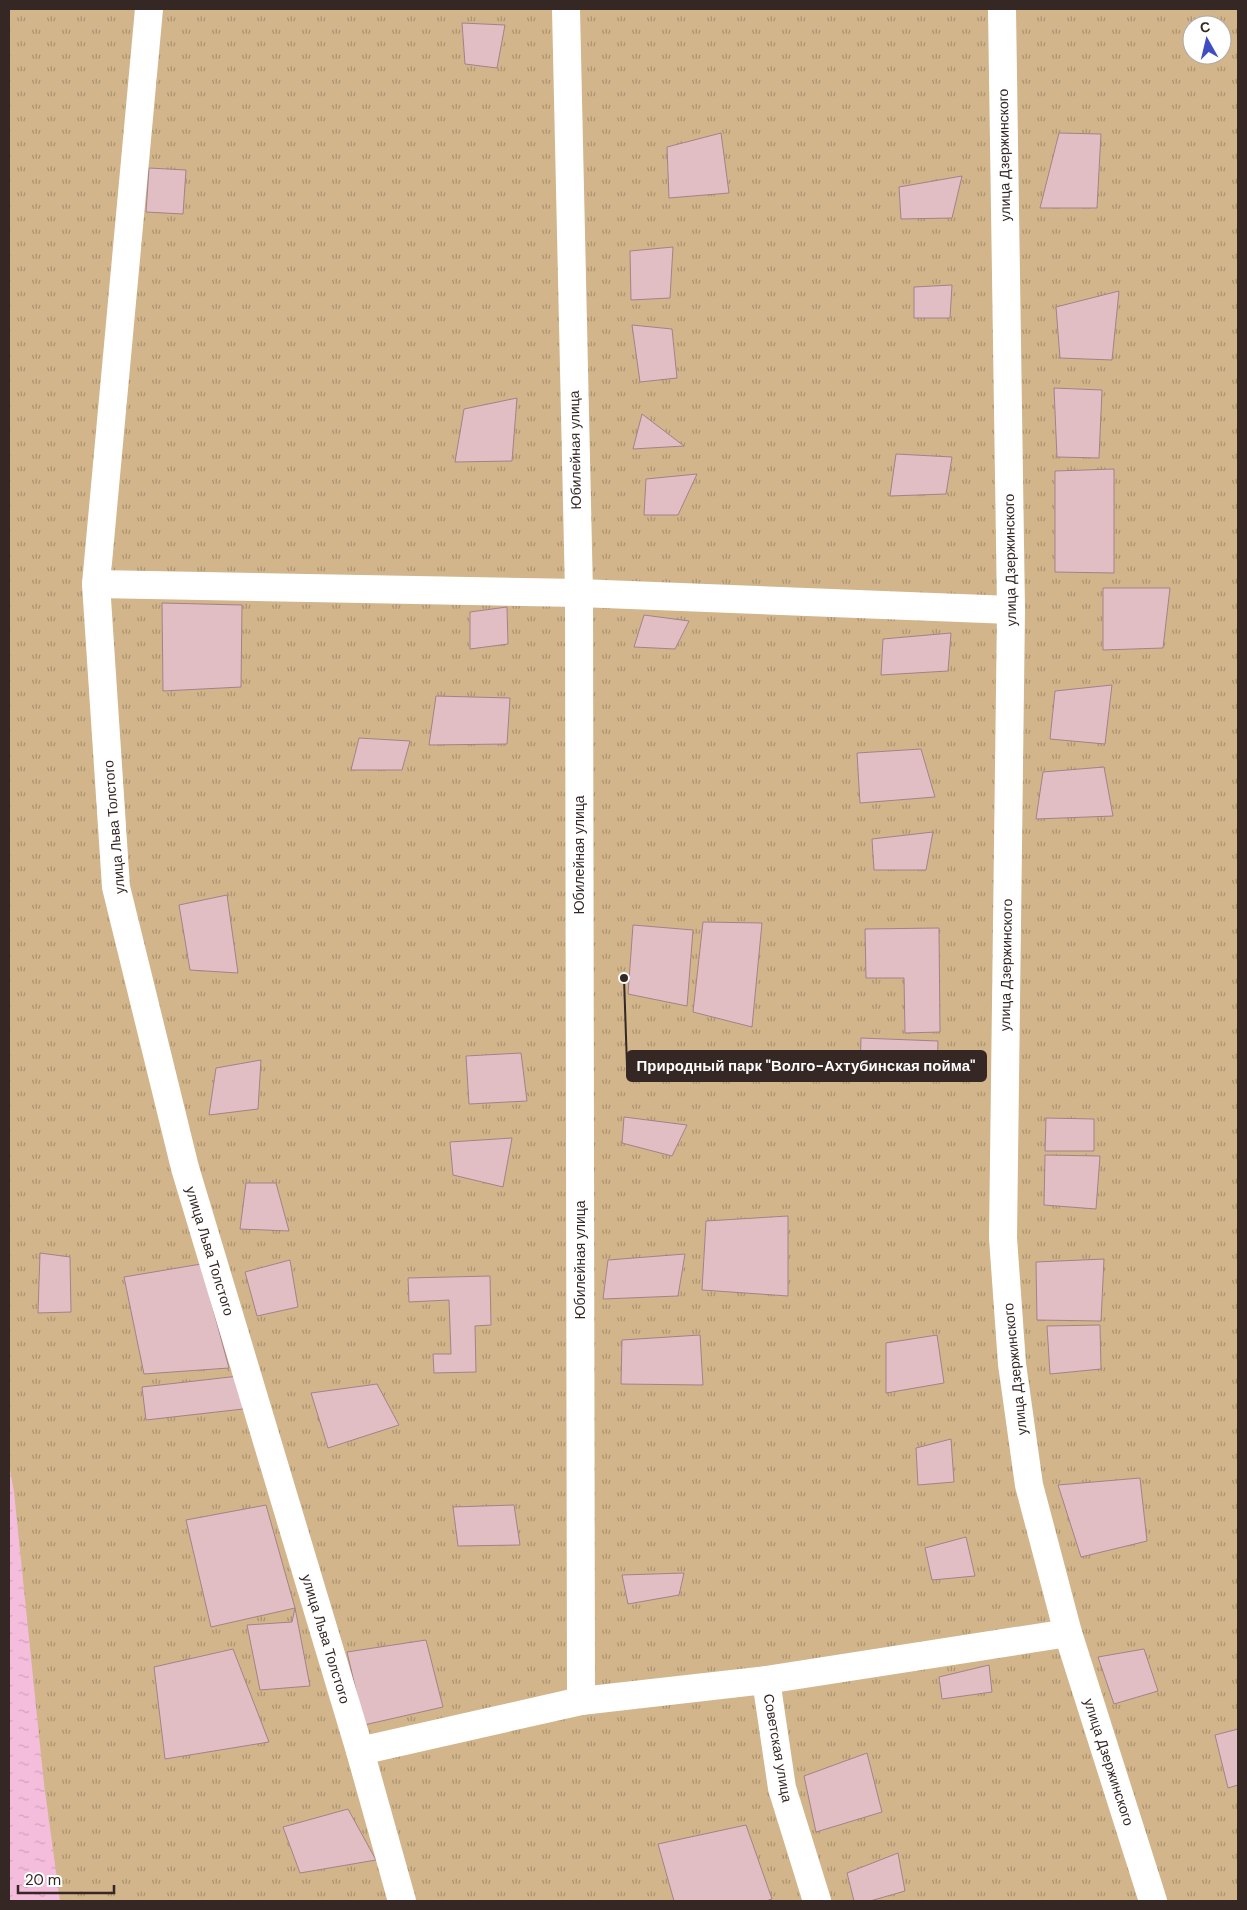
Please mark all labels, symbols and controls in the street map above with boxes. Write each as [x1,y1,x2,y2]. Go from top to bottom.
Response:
north arrow [1182,15,1232,65]
text: С [1199,18,1211,37]
street label: улица Дзержинского [994,88,1014,221]
street label: Юбилейная улица [565,390,585,510]
street label: улица Дзержинского [1000,493,1020,626]
street label: улица Льва Толстого [99,759,129,895]
street label: Юбилейная улица [570,795,588,915]
street label: улица Дзержинского [996,898,1016,1031]
callout: Природный парк "Волго-Ахтубинская пойма" [627,1051,986,1081]
text: Природный парк "Волго-Ахтубинская пойма" [637,1056,975,1076]
street label: улица Льва Толстого [182,1184,238,1318]
street label: Юбилейная улица [571,1200,589,1320]
street label: улица Дзержинского [999,1302,1031,1436]
street label: улица Льва Толстого [298,1572,354,1706]
street label: Советская улица [760,1692,796,1804]
street label: улица Дзержинского [1080,1696,1138,1828]
scale bar [18,1862,114,1894]
text: 20 m [25,1870,61,1890]

